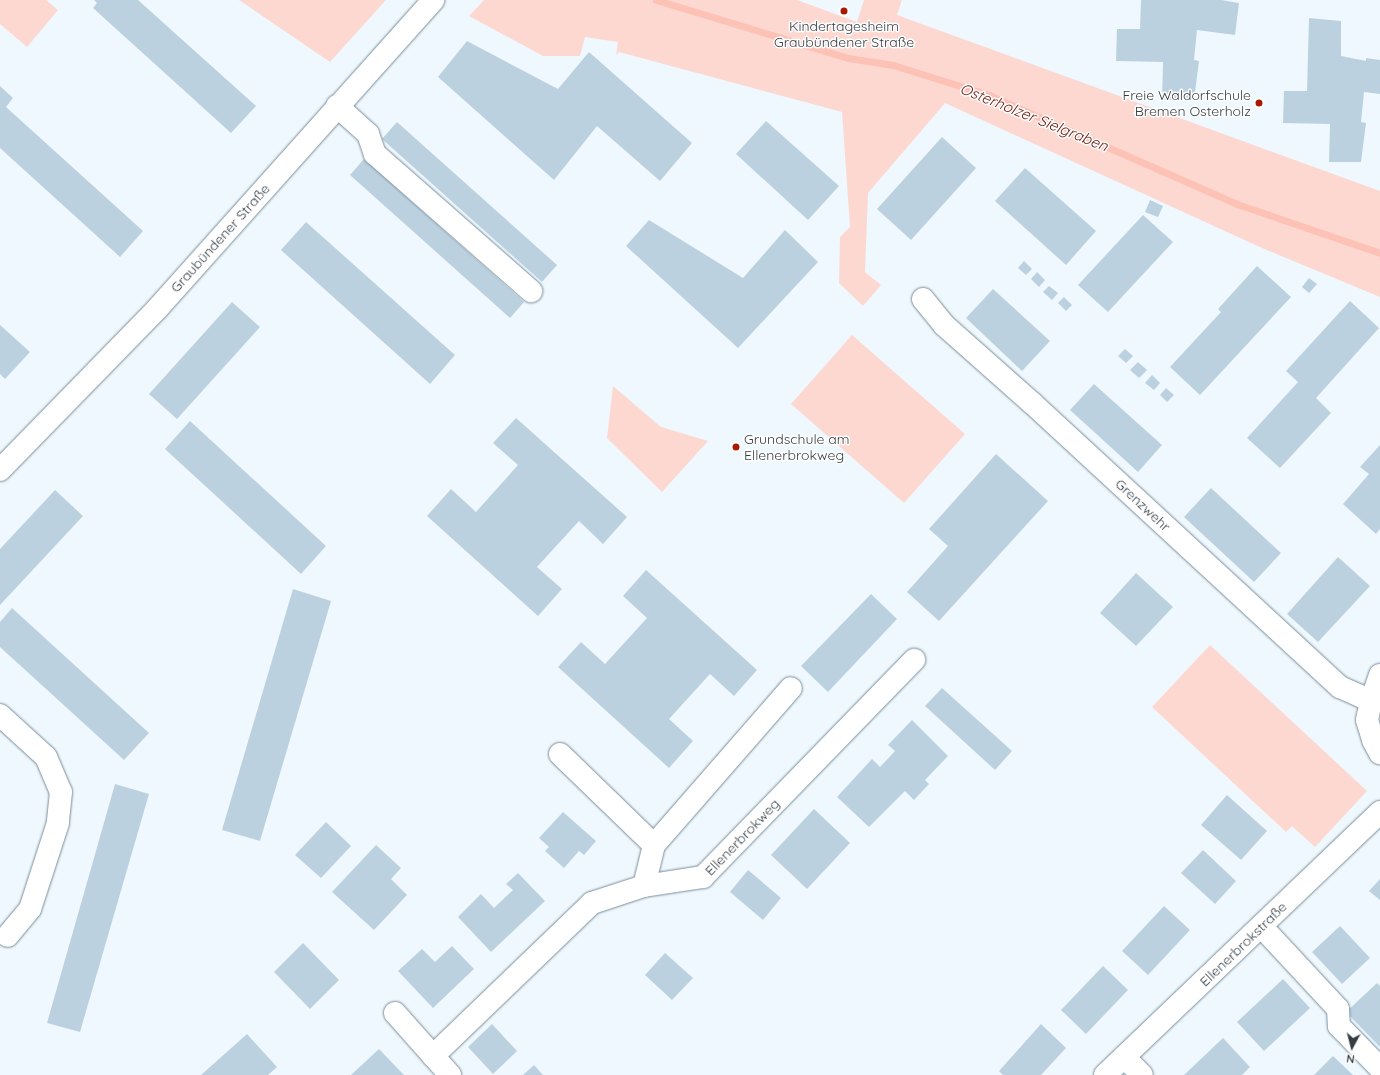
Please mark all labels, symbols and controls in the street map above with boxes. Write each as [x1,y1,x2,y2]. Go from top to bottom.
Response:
marker: Kindertagesheim Graubündener Straße [839,6,849,16]
place label: Kindertagesheim Graubündener Straße [774,18,914,50]
water label: Osterholzer Sielgraben [957,79,1111,155]
place label: Freie Waldorfschule Bremen Osterholz [1122,87,1251,120]
marker: Freie Waldorfschule Bremen Osterholz [1254,98,1264,108]
street label: Graubündener Straße [167,180,273,296]
place label: Grundschule am Ellenerbrokweg [744,431,849,464]
marker: Grundschule am Ellenerbrokweg [731,442,741,452]
street label: Grenzwehr [1112,475,1174,535]
street label: Ellenerbrokweg [701,795,783,879]
street label: Ellenerbrokstraße [1196,898,1290,990]
north arrow [1332,1027,1372,1067]
text: N [1346,1051,1355,1066]

